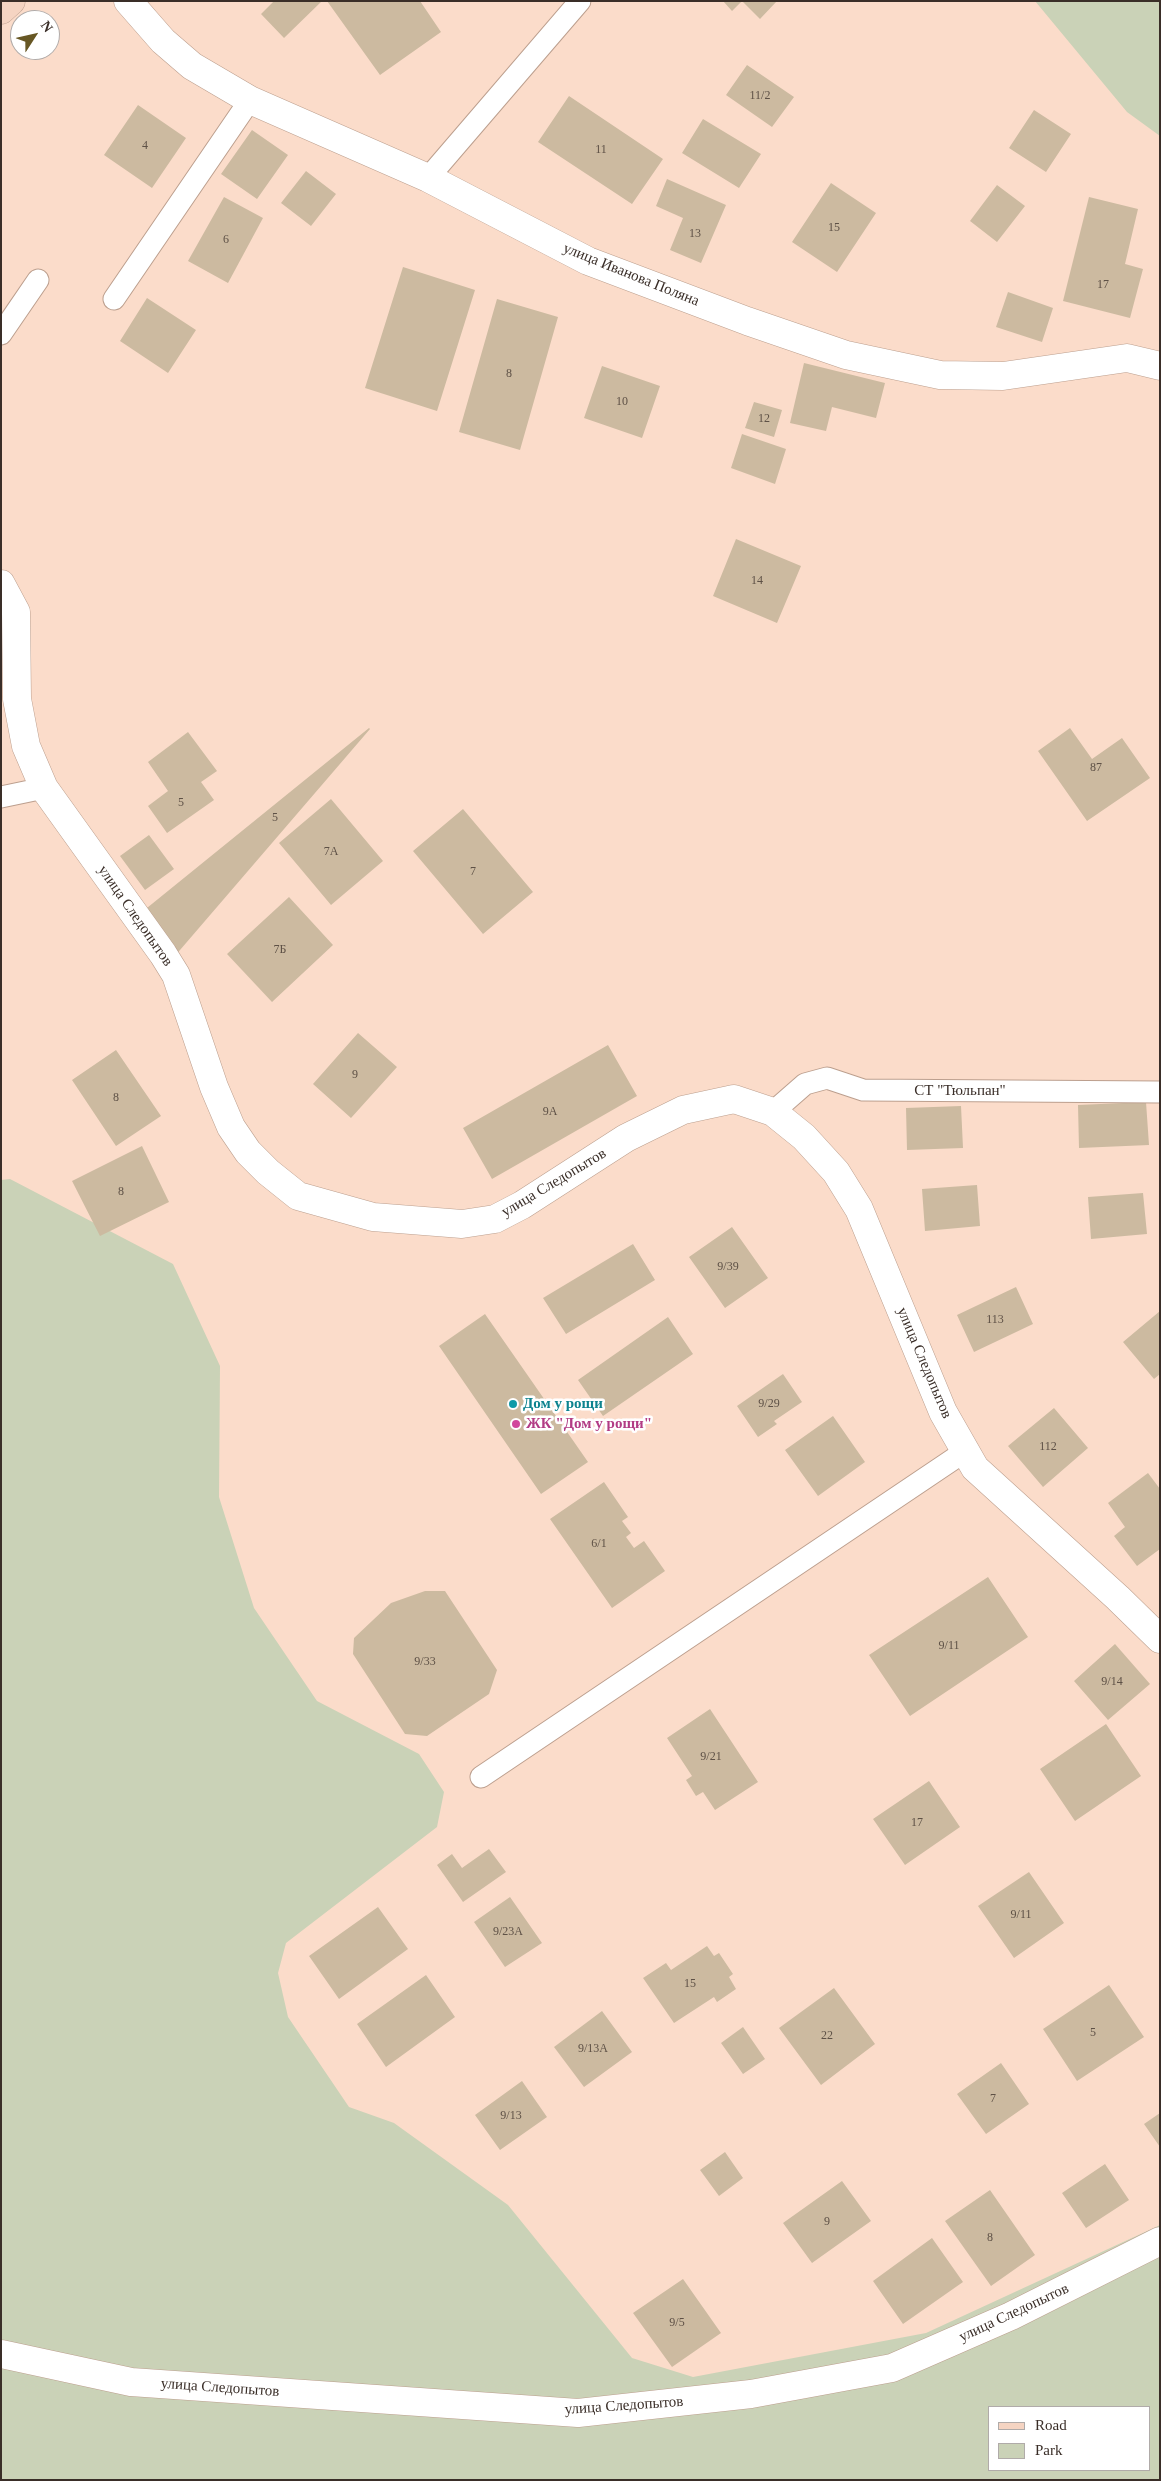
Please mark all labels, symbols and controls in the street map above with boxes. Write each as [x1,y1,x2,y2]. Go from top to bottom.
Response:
north arrow [10,10,60,60]
text: N [38,18,56,35]
house number: 11/2 [750,89,770,103]
house number: 4 [142,139,148,153]
house number: 11 [595,143,607,157]
house number: 15 [828,221,840,235]
house number: 13 [689,227,701,241]
house number: 6 [223,233,229,247]
street label: улица Иванова Поляна [560,239,702,311]
house number: 17 [1097,278,1109,292]
house number: 8 [506,367,512,381]
house number: 10 [616,395,628,409]
house number: 12 [758,412,770,426]
house number: 14 [751,574,763,588]
house number: 87 [1090,761,1102,775]
house number: 5 [178,796,184,810]
house number: 5 [272,811,278,825]
house number: 7А [324,845,338,859]
street label: улица Следопытов [94,862,176,970]
house number: 7 [470,865,476,879]
house number: 7Б [274,943,286,957]
house number: 9 [352,1068,358,1082]
street label: СТ "Тюльпан" [914,1082,1006,1100]
house number: 8 [113,1091,119,1105]
house number: 9А [543,1105,557,1119]
street label: улица Следопытов [498,1145,610,1221]
house number: 8 [118,1185,124,1199]
house number: 9/39 [717,1260,739,1274]
street label: улица Следопытов [892,1305,956,1421]
house number: 113 [986,1313,1004,1327]
place label: Дом у рощи [523,1395,603,1413]
house number: 9/29 [758,1397,780,1411]
marker: Дом у рощи [507,1398,519,1410]
place label: ЖК "Дом у рощи" [526,1415,652,1433]
marker: ЖК "Дом у рощи" [510,1418,522,1430]
house number: 112 [1039,1440,1057,1454]
house number: 6/1 [591,1537,607,1551]
house number: 9/11 [939,1639,959,1653]
house number: 9/33 [414,1655,436,1669]
house number: 9/14 [1101,1675,1123,1689]
house number: 9/21 [700,1750,722,1764]
house number: 17 [911,1816,923,1830]
house number: 9/11 [1011,1908,1031,1922]
house number: 9/23А [493,1925,523,1939]
house number: 15 [684,1977,696,1991]
house number: 5 [1090,2026,1096,2040]
house number: 22 [821,2029,833,2043]
house number: 9/13А [578,2042,608,2056]
house number: 7 [990,2092,996,2106]
house number: 9/13 [500,2109,522,2123]
house number: 9 [824,2215,830,2229]
house number: 8 [987,2231,993,2245]
street label: улица Следопытов [956,2280,1072,2346]
house number: 9/5 [669,2316,685,2330]
street label: улица Следопытов [160,2375,280,2401]
street label: улица Следопытов [564,2393,684,2419]
legend [988,2406,1151,2471]
text: Road [1035,2417,1067,2433]
text: Park [1035,2442,1063,2458]

